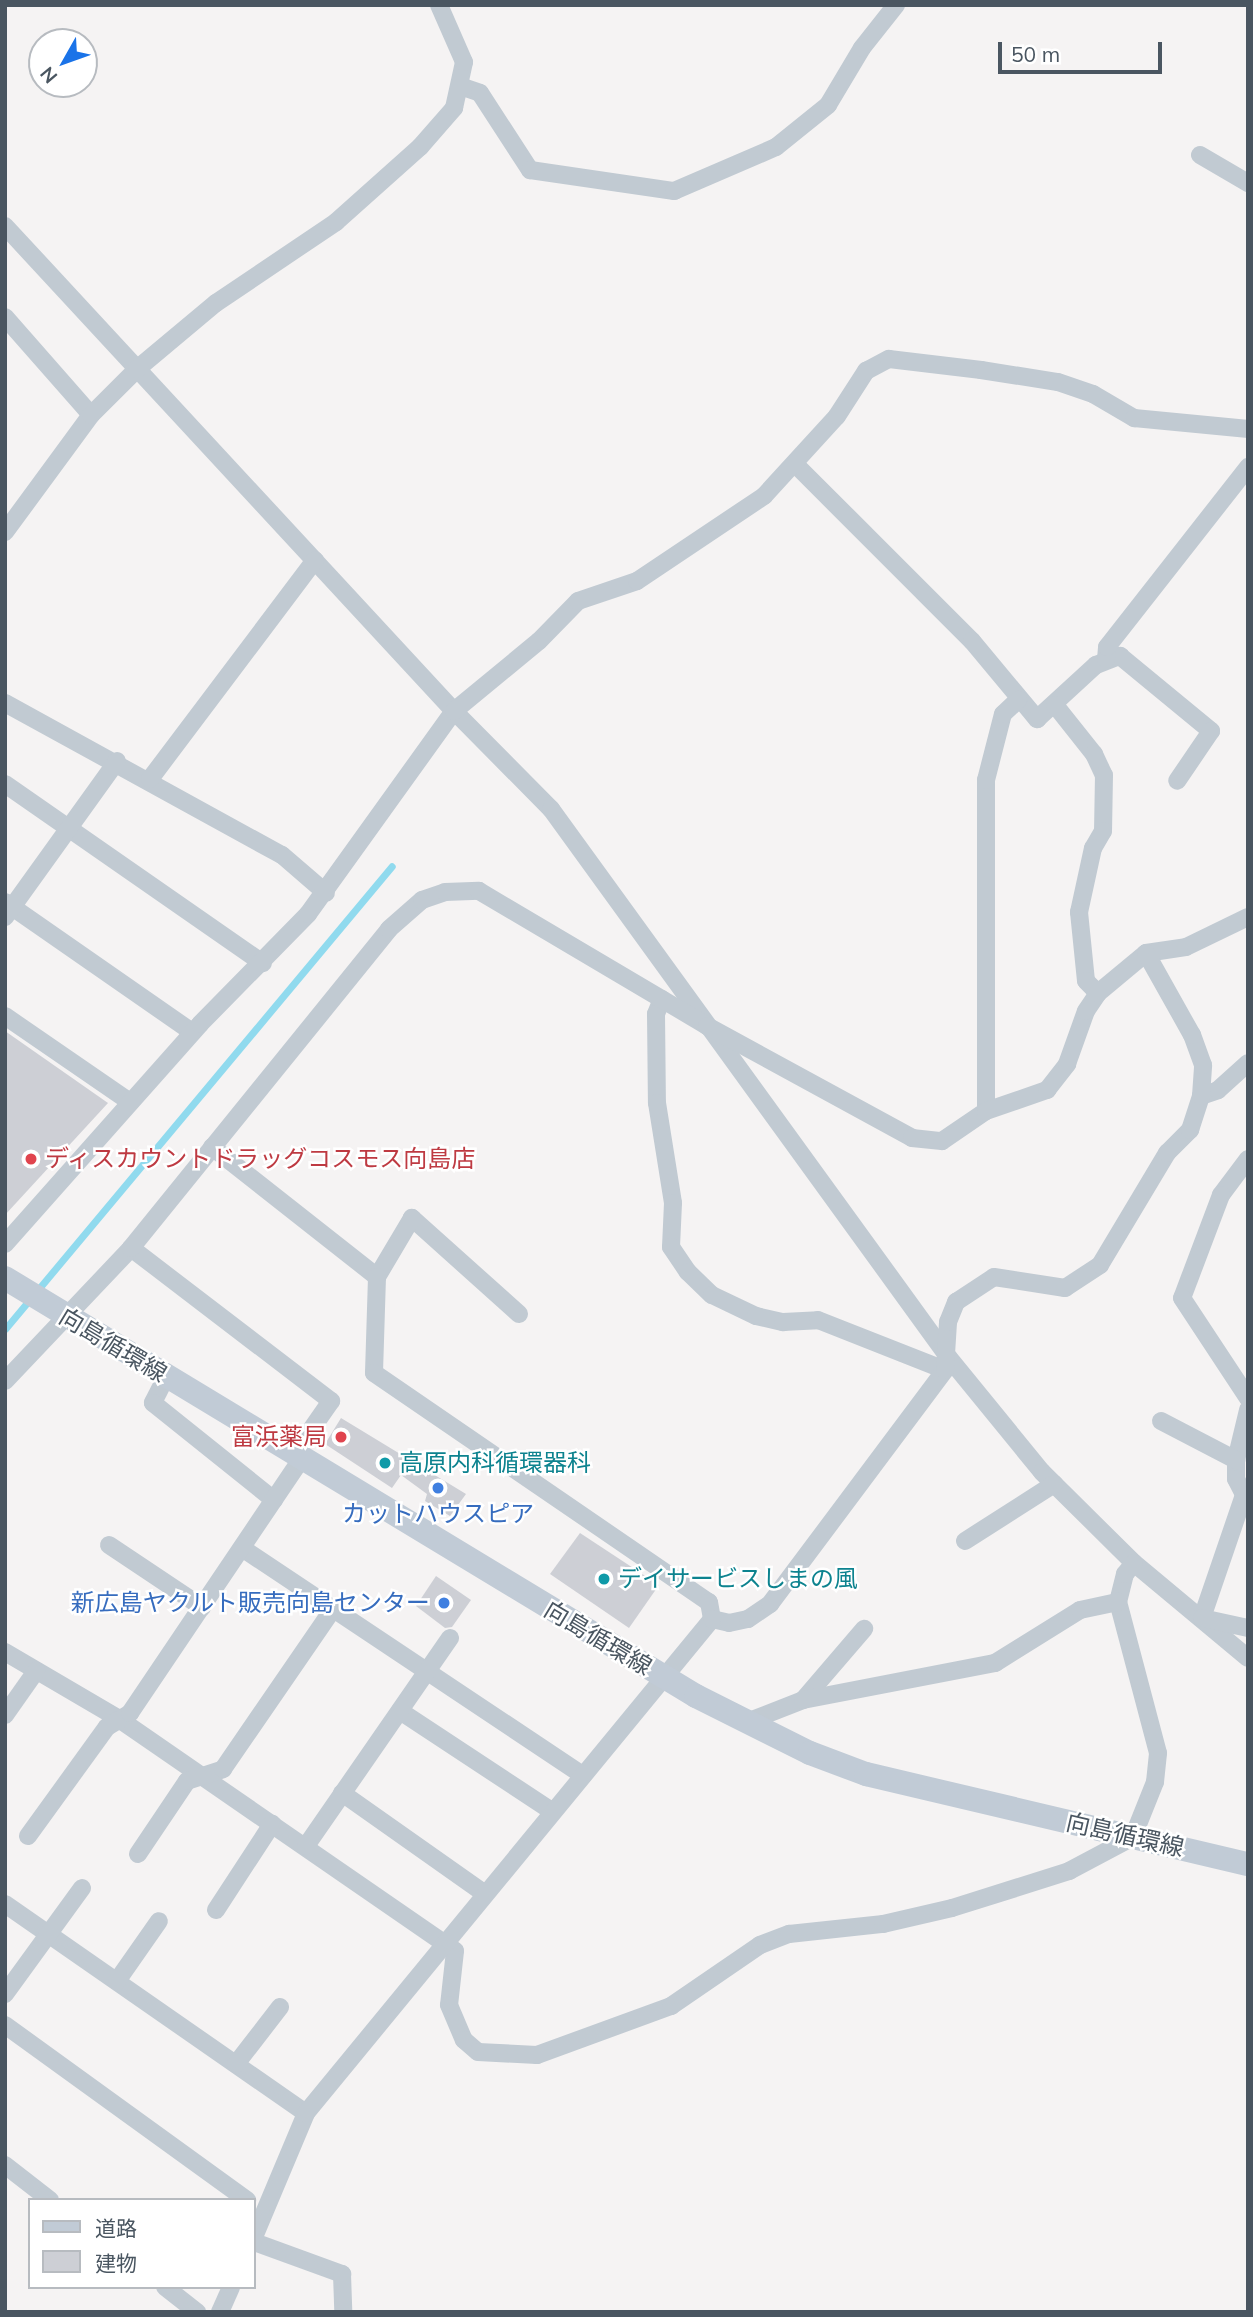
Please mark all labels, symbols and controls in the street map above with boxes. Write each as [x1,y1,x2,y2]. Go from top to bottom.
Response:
north arrow [28,28,98,98]
scale bar [1001,28,1166,72]
text: 50 m [1011,41,1060,67]
text: N [35,62,62,88]
place label: ディスカウントドラッグコスモス向島店 [45,1145,477,1173]
marker: ディスカウントドラッグコスモス向島店 [23,1151,39,1167]
street label: 向島循環線 [54,1302,172,1388]
place label: 富浜薬局 [231,1423,327,1451]
marker: 富浜薬局 [333,1429,349,1445]
place label: 高原内科循環器科 [399,1449,591,1477]
marker: 高原内科循環器科 [377,1455,393,1471]
marker: カットハウスピア [430,1480,446,1496]
place label: カットハウスピア [342,1500,534,1528]
place label: デイサービスしまの風 [618,1565,858,1593]
marker: デイサービスしまの風 [596,1571,612,1587]
place label: 新広島ヤクルト販売向島センター [70,1589,430,1617]
marker: 新広島ヤクルト販売向島センター [436,1595,452,1611]
street label: 向島循環線 [539,1595,657,1681]
street label: 向島循環線 [1063,1807,1187,1863]
legend [28,2198,256,2289]
text: 道路 [95,2215,137,2241]
text: 建物 [95,2250,137,2276]

